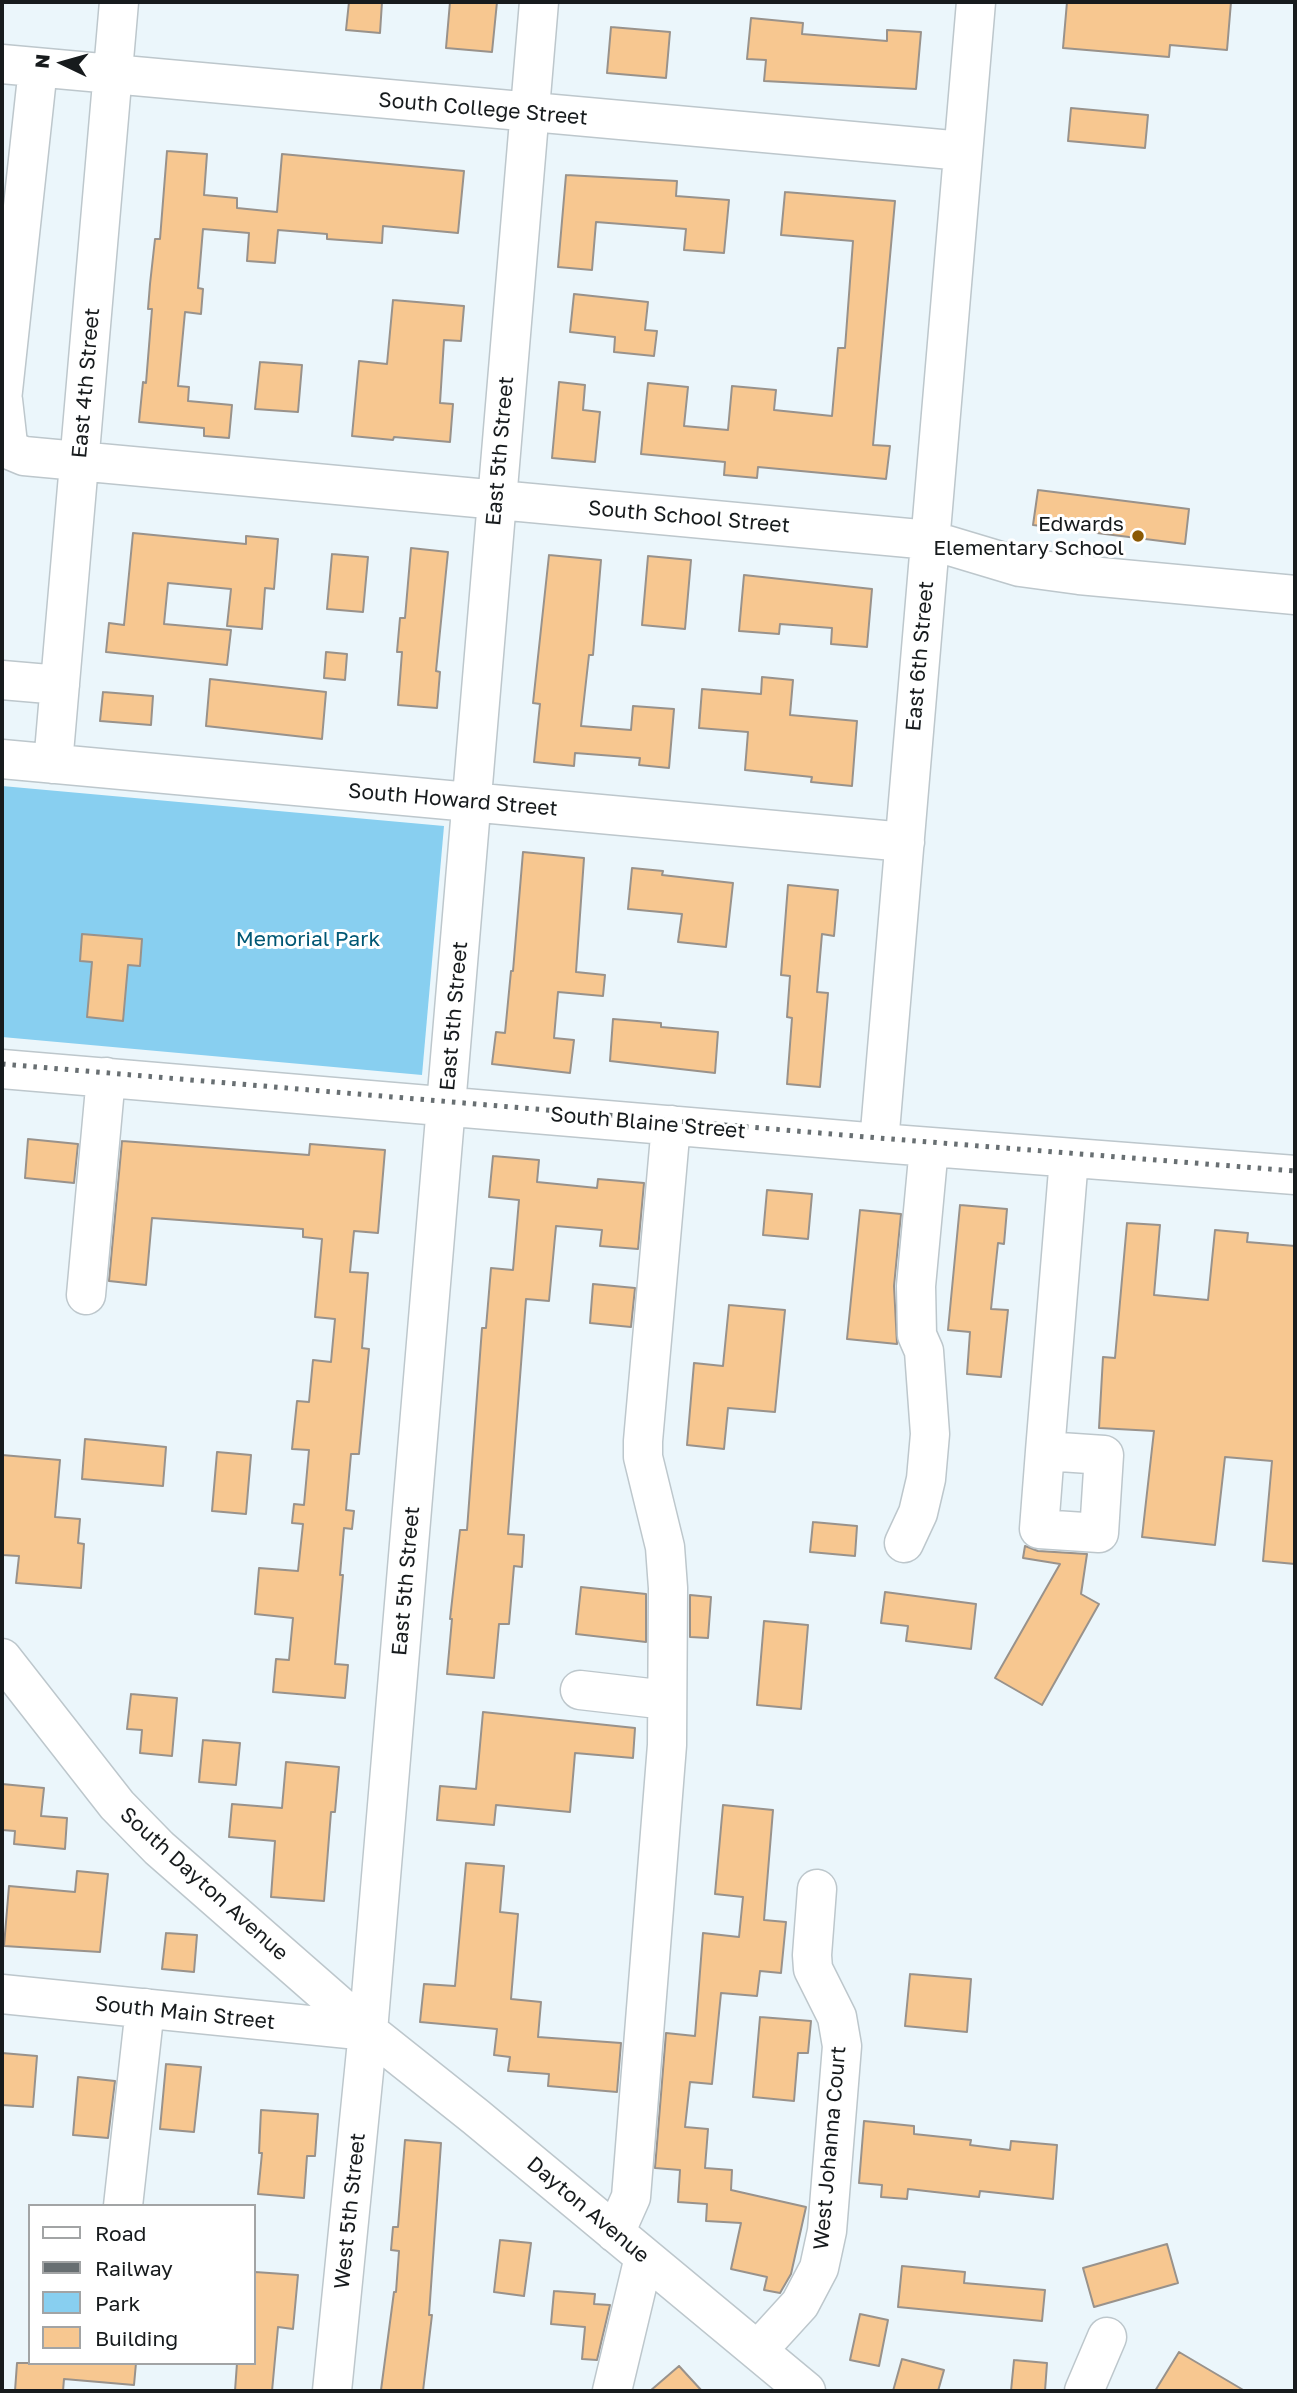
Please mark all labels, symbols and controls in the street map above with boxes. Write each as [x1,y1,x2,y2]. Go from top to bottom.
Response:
north arrow [28,28,98,98]
text: N [29,53,54,69]
street label: South College Street [377,87,589,131]
street label: East 4th Street [67,307,105,459]
street label: East 5th Street [481,375,519,527]
street label: South School Street [587,496,791,538]
place label: Edwards Elementary School [933,511,1124,561]
marker: Edwards Elementary School [1130,528,1146,544]
street label: East 6th Street [901,580,939,732]
street label: South Howard Street [347,778,559,822]
park label: Memorial Park [236,926,380,952]
street label: East 5th Street [435,940,473,1092]
street label: South Blaine Street [549,1102,747,1144]
street label: East 5th Street [387,1505,425,1657]
street label: South Dayton Avenue [115,1802,293,1966]
street label: South Main Street [94,1991,276,2035]
street label: West Johanna Court [809,2045,851,2251]
street label: West 5th Street [329,2132,371,2290]
street label: Dayton Avenue [522,2152,654,2268]
legend [28,2204,256,2365]
text: Road [95,2220,146,2246]
text: Railway [95,2255,173,2281]
text: Park [95,2290,140,2316]
text: Building [95,2325,178,2351]

